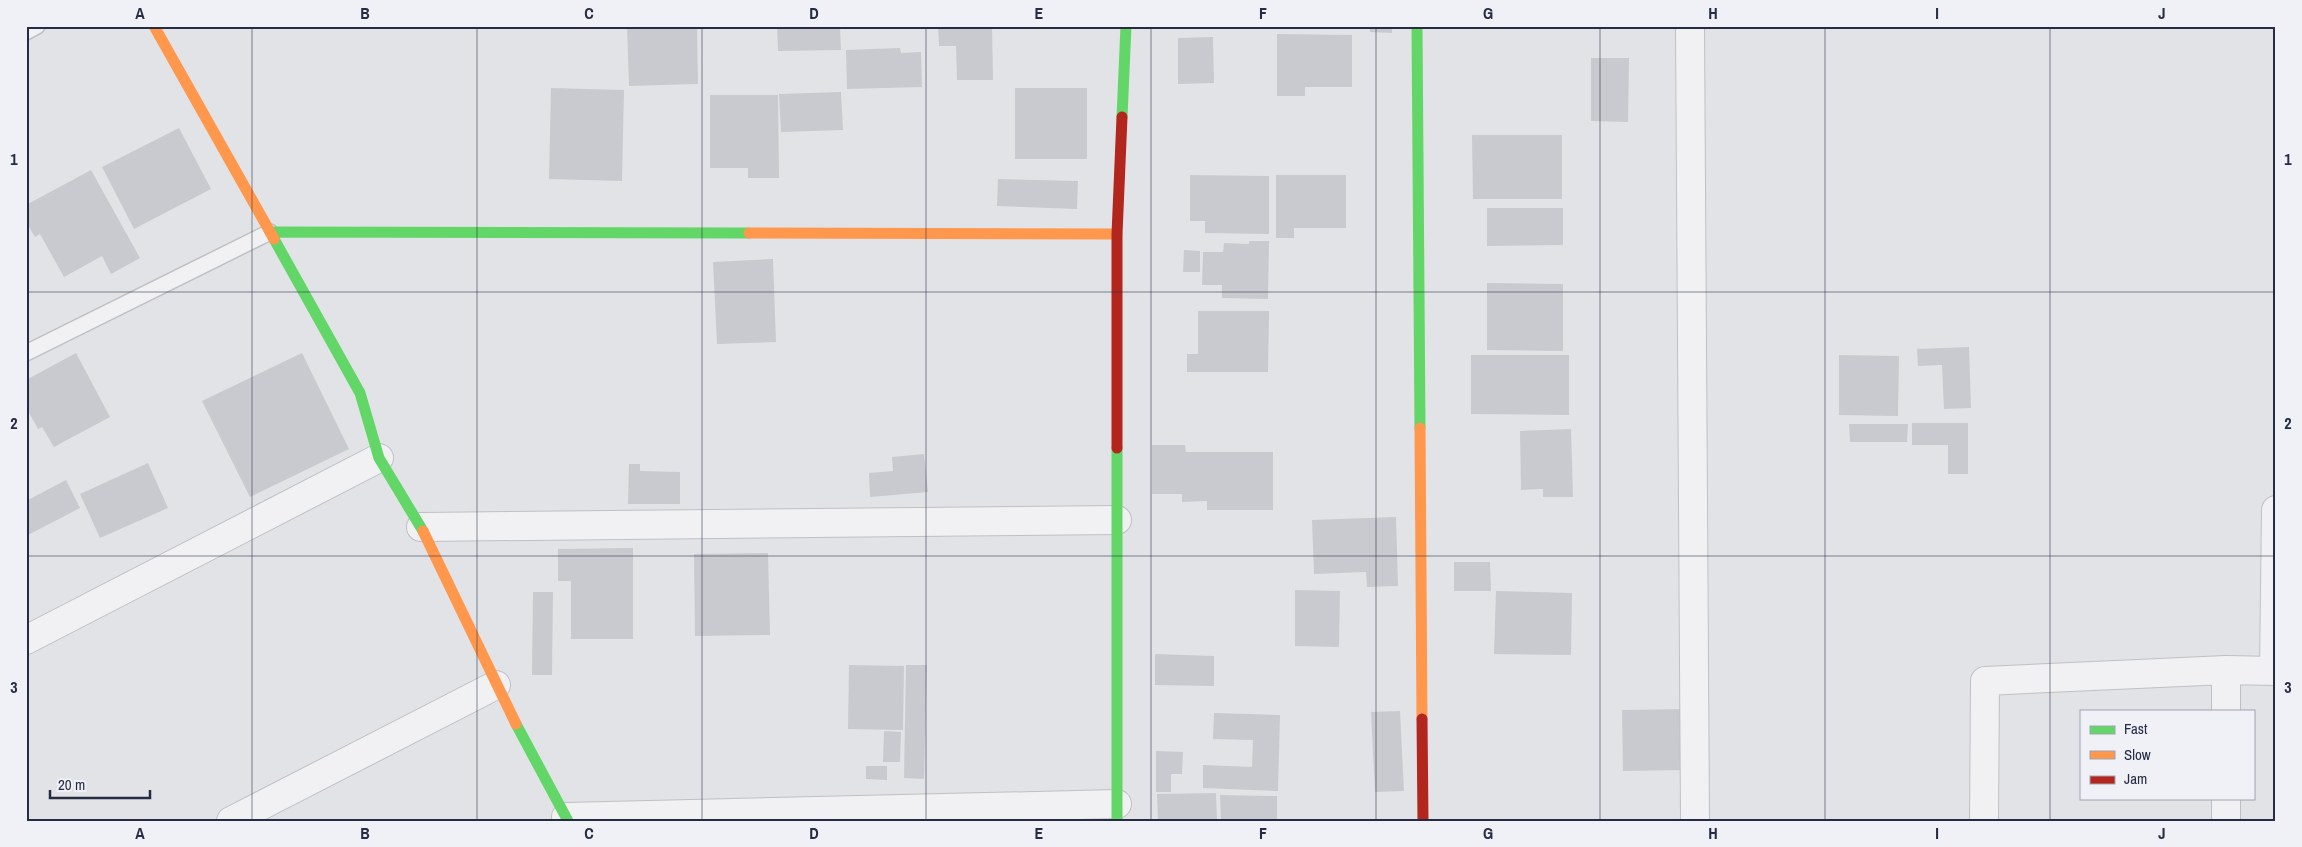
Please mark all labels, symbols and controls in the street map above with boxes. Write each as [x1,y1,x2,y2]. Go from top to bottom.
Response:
text: A [135,2,145,24]
text: B [360,2,370,24]
text: C [584,2,594,24]
text: D [809,2,819,24]
text: E [1035,2,1044,24]
text: F [1259,2,1267,24]
text: G [1483,2,1493,24]
text: H [1708,2,1718,24]
text: I [1935,2,1939,24]
text: J [2158,2,2166,24]
text: 1 [10,148,18,170]
text: 1 [2284,148,2292,170]
text: 2 [10,412,18,434]
text: 2 [2284,412,2292,434]
text: 3 [10,676,18,698]
text: 3 [2284,676,2292,698]
legend [2080,710,2254,800]
text: Fast [2124,718,2148,739]
text: Slow [2124,744,2151,765]
scale bar [50,767,150,799]
text: Jam [2124,768,2147,789]
text: 20 m [58,774,85,795]
text: A [135,822,145,844]
text: B [360,822,370,844]
text: C [584,822,594,844]
text: D [809,822,819,844]
text: E [1035,822,1044,844]
text: F [1259,822,1267,844]
text: G [1483,822,1493,844]
text: H [1708,822,1718,844]
text: I [1935,822,1939,844]
text: J [2158,822,2166,844]

